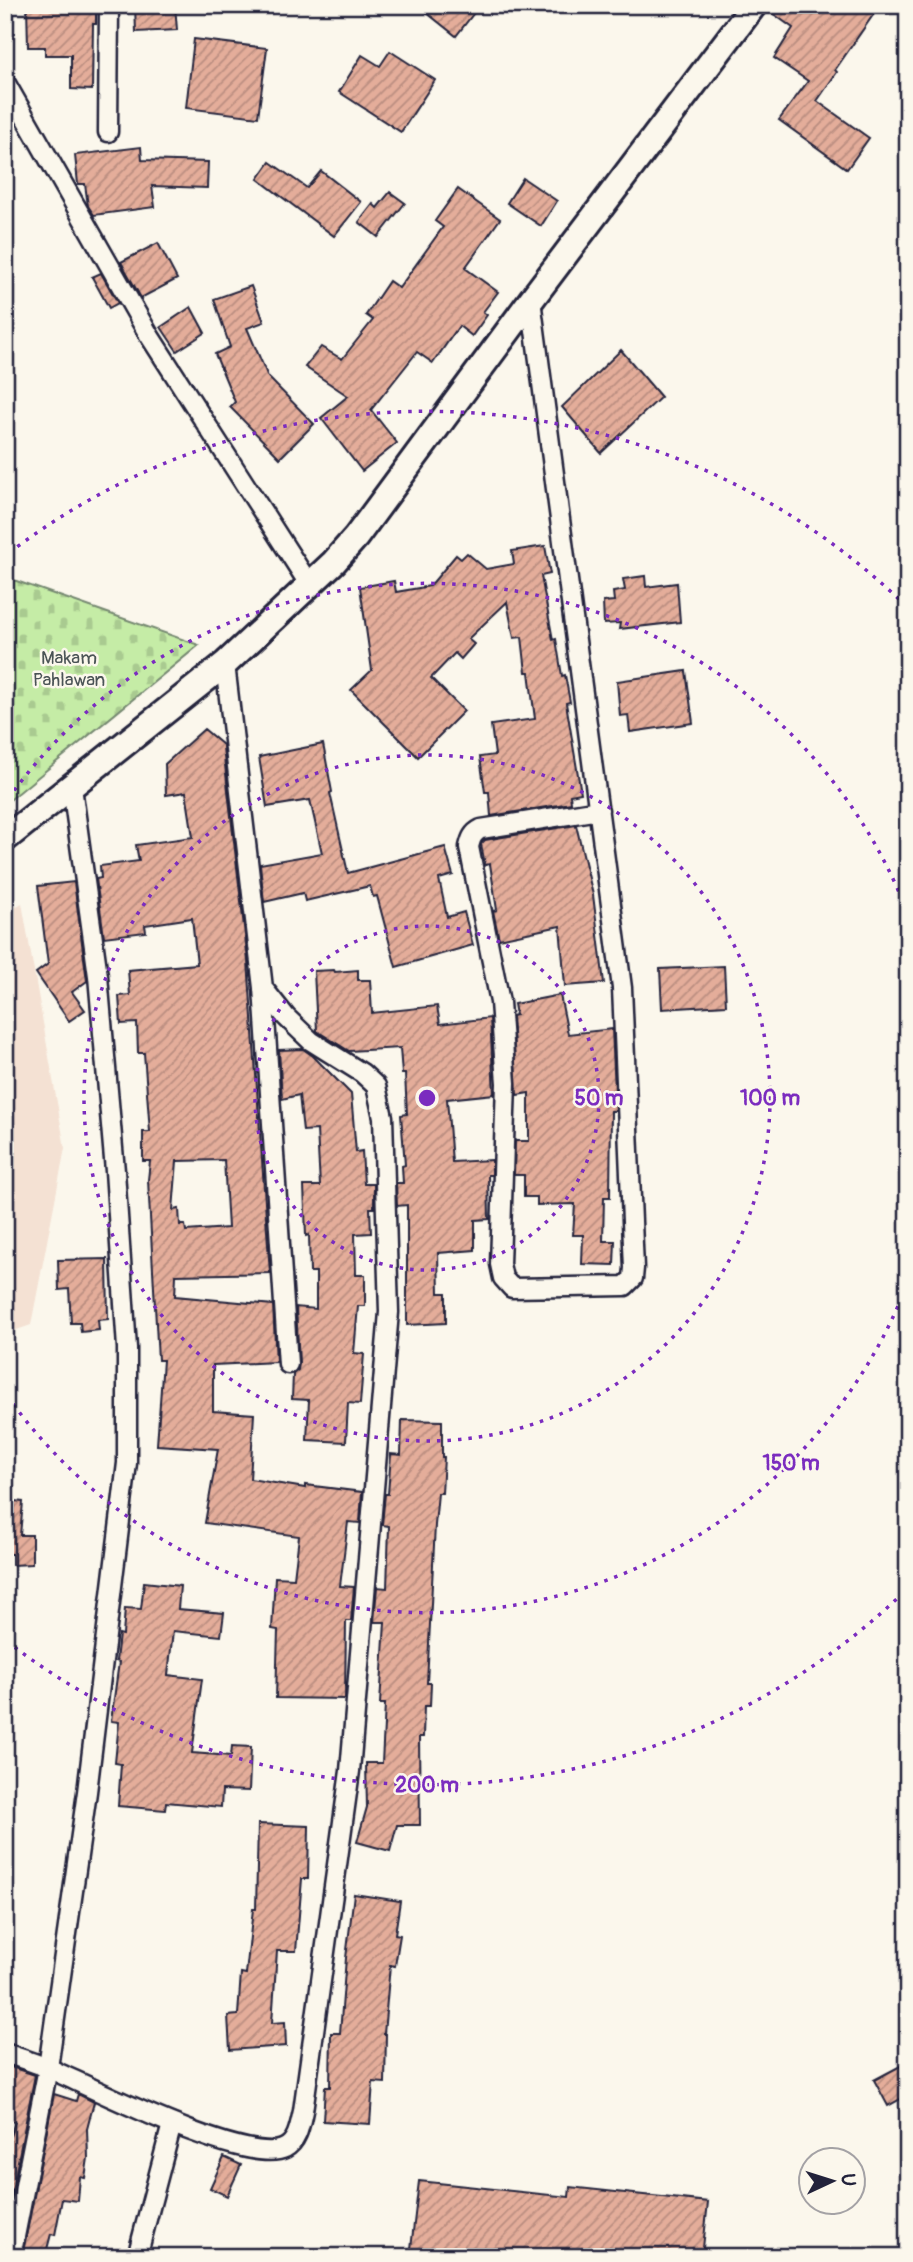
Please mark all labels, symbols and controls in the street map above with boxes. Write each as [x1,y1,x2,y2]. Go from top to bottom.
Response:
park label: Makam Pahlawan [33,646,105,692]
text: 50 m [575,1085,624,1112]
text: 100 m [740,1085,800,1112]
centre of rings [415,1086,439,1110]
text: 150 m [762,1450,820,1477]
text: 200 m [395,1772,459,1799]
north arrow [797,2146,867,2216]
text: U [836,2173,860,2187]

